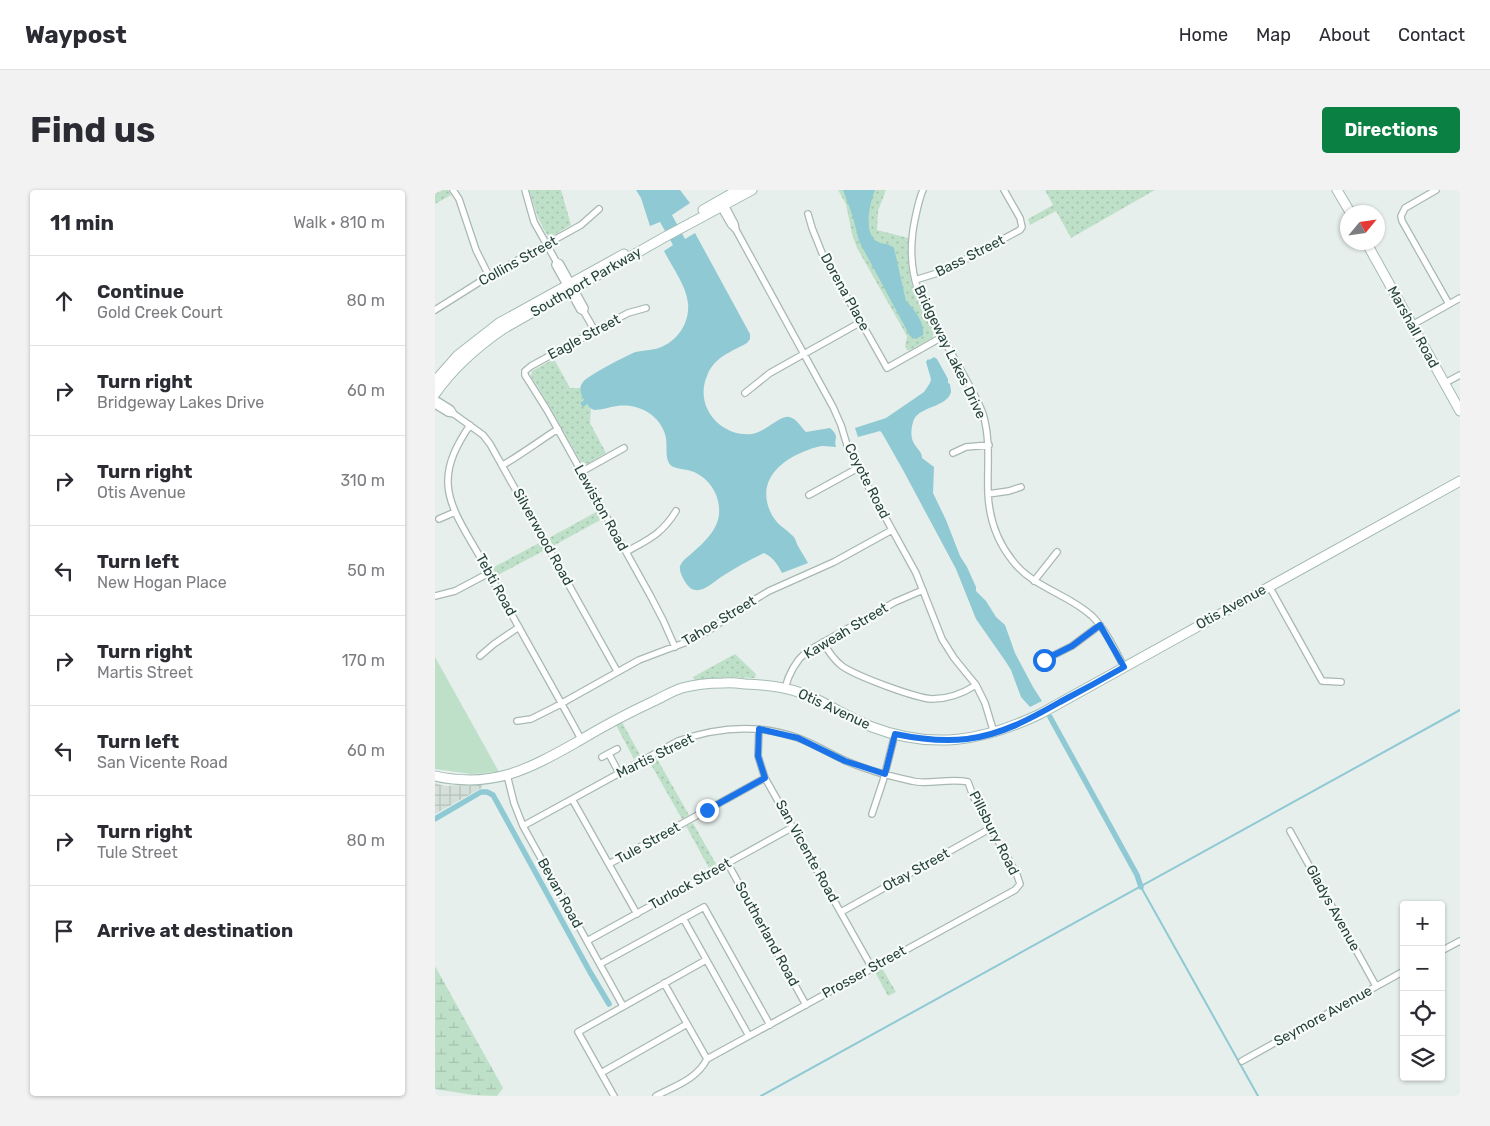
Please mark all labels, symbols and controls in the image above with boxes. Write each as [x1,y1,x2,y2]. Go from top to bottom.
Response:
text: Waypost [25,21,127,49]
text: Home [1179,24,1228,46]
text: Map [1256,24,1291,46]
text: About [1319,24,1370,46]
text: Contact [1398,24,1465,46]
button: Directions [1322,107,1460,153]
text: Find us [30,109,155,151]
north arrow [1340,205,1385,250]
text: 11 min [50,210,114,235]
text: Walk · 810 m [293,213,385,232]
street label: Bass Street [933,231,1008,281]
street label: Collins Street [476,232,561,290]
street label: Southport Parkway [528,243,645,321]
street label: Dorena Place [817,250,873,334]
text: Continue [97,280,184,303]
street label: Bridgeway Lakes Drive [910,283,990,422]
street label: Marshall Road [1384,283,1442,371]
icon: ahead [50,287,78,315]
text: 80 m [347,291,385,310]
text: Gold Creek Court [97,303,223,322]
street label: Eagle Street [545,311,624,363]
text: Turn right [97,370,192,393]
icon: right [50,377,78,405]
text: 60 m [347,381,385,400]
text: Bridgeway Lakes Drive [97,393,264,412]
street label: Coyote Road [841,440,893,522]
text: Turn right [97,460,192,483]
street label: Lewiston Road [570,462,632,554]
icon: right [50,467,78,495]
text: 310 m [341,471,385,490]
text: Otis Avenue [97,483,186,502]
street label: Silverwood Road [509,486,577,588]
text: Turn left [97,550,179,573]
street label: Tebti Road [472,551,520,619]
icon: left [50,557,78,585]
text: 50 m [347,561,385,580]
text: New Hogan Place [97,573,227,592]
street label: Otis Avenue [1193,581,1269,633]
street label: Tahoe Street [679,592,759,650]
street label: Kaweah Street [801,599,892,663]
text: Turn right [97,640,192,663]
icon: right [50,647,78,675]
route start [1033,649,1056,672]
text: 170 m [342,651,385,670]
text: Martis Street [97,663,193,682]
street label: Otis Avenue [795,685,873,733]
text: Turn left [97,730,179,753]
street label: Martis Street [613,730,697,782]
icon: left [50,737,78,765]
text: 60 m [347,741,385,760]
text: San Vicente Road [97,753,228,772]
street label: Pillsbury Road [965,788,1023,878]
street label: San Vicente Road [772,797,842,905]
route end [696,799,719,822]
street label: Tule Street [613,818,683,868]
text: Turn right [97,820,192,843]
icon: right [50,827,78,855]
text: 80 m [347,831,385,850]
text: Tule Street [97,843,178,862]
street label: Otay Street [880,844,953,895]
street label: Turlock Street [646,854,734,913]
street label: Bevan Road [534,855,586,931]
street label: Gladys Avenue [1302,862,1364,954]
street label: Southerland Road [731,879,803,989]
map controls [1400,901,1445,1081]
button: + [1400,901,1445,946]
icon: arrive [50,917,78,945]
text: Arrive at destination [97,919,293,942]
street label: Prosser Street [819,942,909,1002]
button: − [1400,946,1445,991]
street label: Seymore Avenue [1271,982,1375,1050]
button: locate [1400,991,1445,1036]
button: layers [1400,1036,1445,1081]

